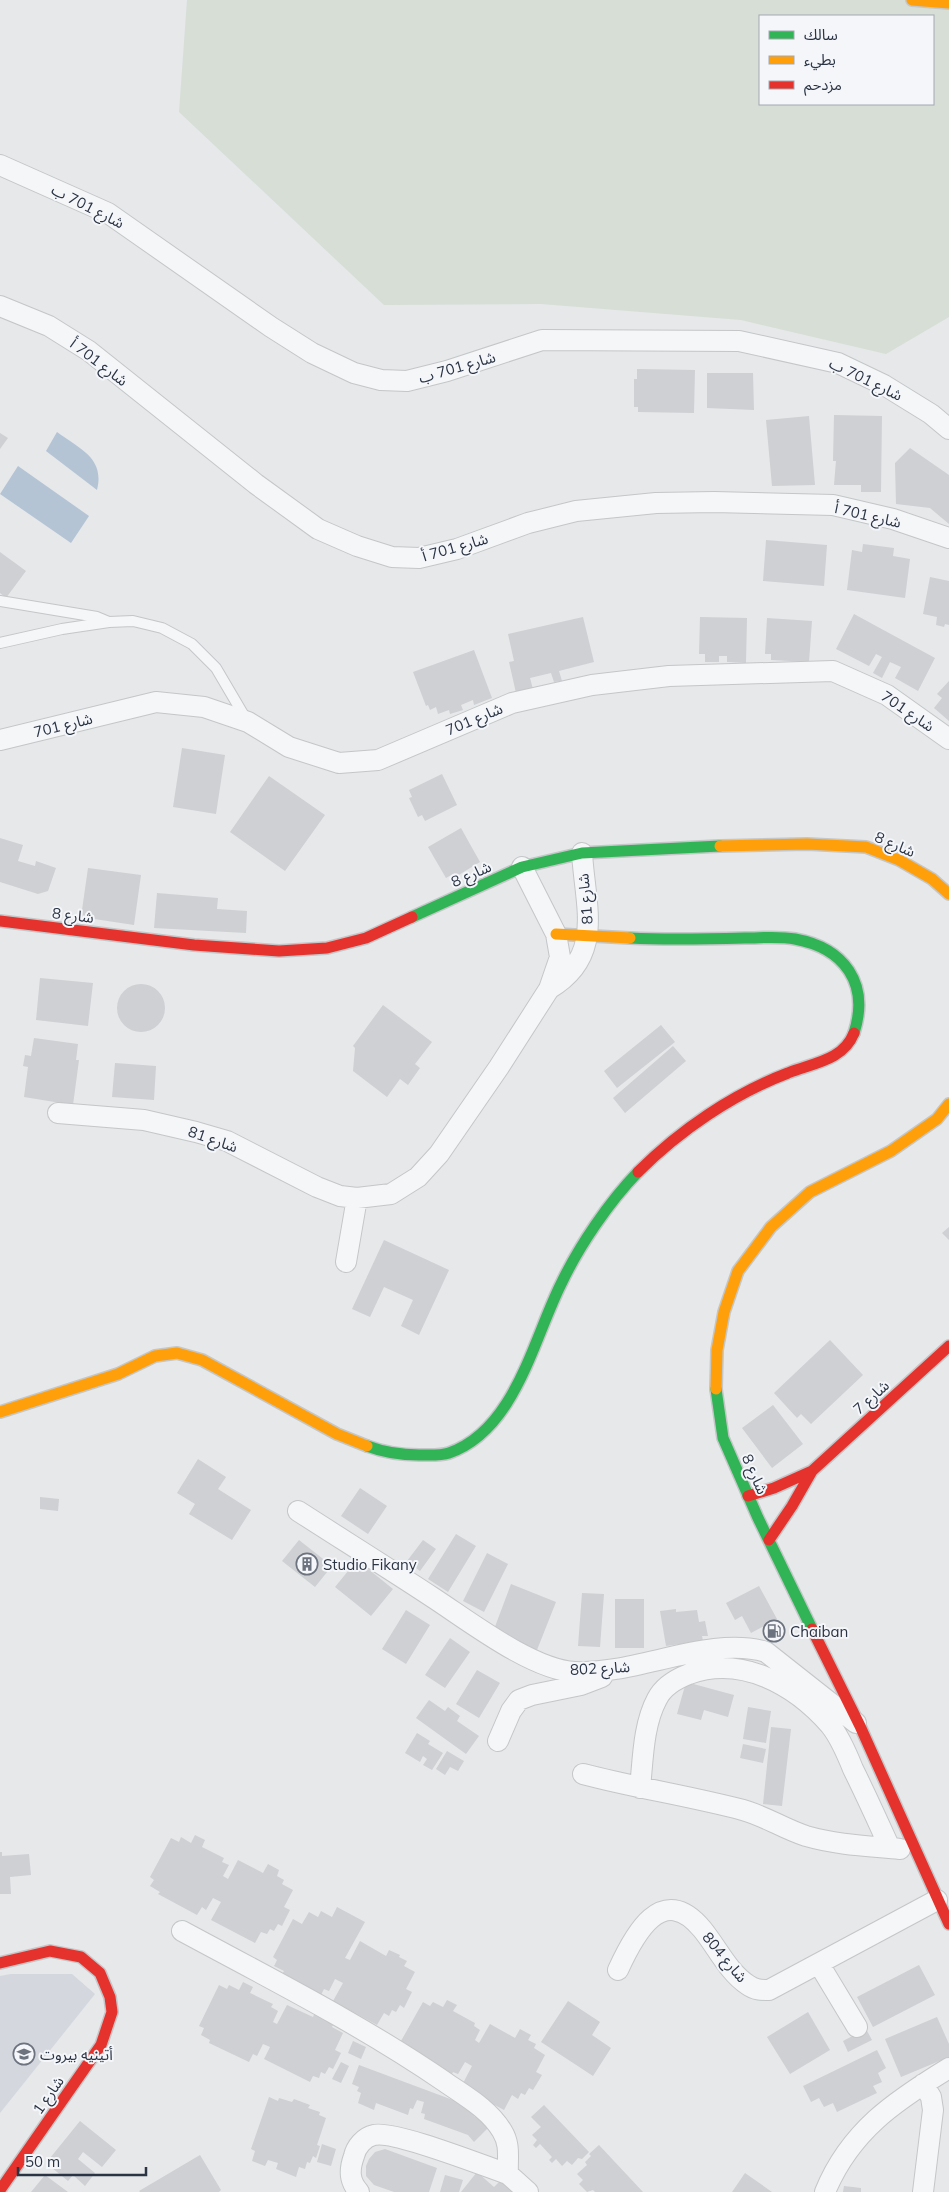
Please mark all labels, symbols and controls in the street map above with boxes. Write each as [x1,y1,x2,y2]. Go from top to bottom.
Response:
legend [759,15,934,105]
text: سالك [804,25,838,44]
text: بطيء [804,50,836,71]
text: مزدحم [804,75,842,96]
street label: شارع 701 ب [47,180,128,235]
street label: شارع 701 أ [64,334,132,392]
street label: شارع 701 ب [416,347,499,390]
street label: شارع 701 ب [825,353,906,408]
street label: شارع 701 أ [832,498,903,535]
street label: شارع 701 أ [420,528,491,568]
street label: شارع 701 [876,686,938,738]
street label: شارع 701 [443,698,507,742]
street label: شارع 701 [32,708,95,744]
street label: شارع 8 [871,827,918,864]
street label: شارع 8 [448,857,496,894]
street label: شارع 81 [573,872,600,925]
street label: شارع 8 [51,903,95,930]
street label: شارع 81 [185,1122,241,1159]
street label: شارع 7 [849,1376,895,1420]
street label: شارع 8 [735,1451,772,1499]
building icon: Studio Fikany [295,1552,319,1576]
place label: Studio Fikany [323,1555,417,1574]
fuel station icon: Chaiban [762,1619,786,1643]
place label: Chaiban [790,1622,848,1641]
street label: شارع 802 [569,1657,631,1682]
street label: شارع 804 [696,1928,752,1988]
school or university icon: أتينيه بيروت [12,2042,36,2066]
place label: أتينيه بيروت [40,2045,113,2064]
street label: شارع 1 [28,2072,70,2119]
scale bar [18,2144,145,2176]
text: 50 m [25,2152,60,2171]

